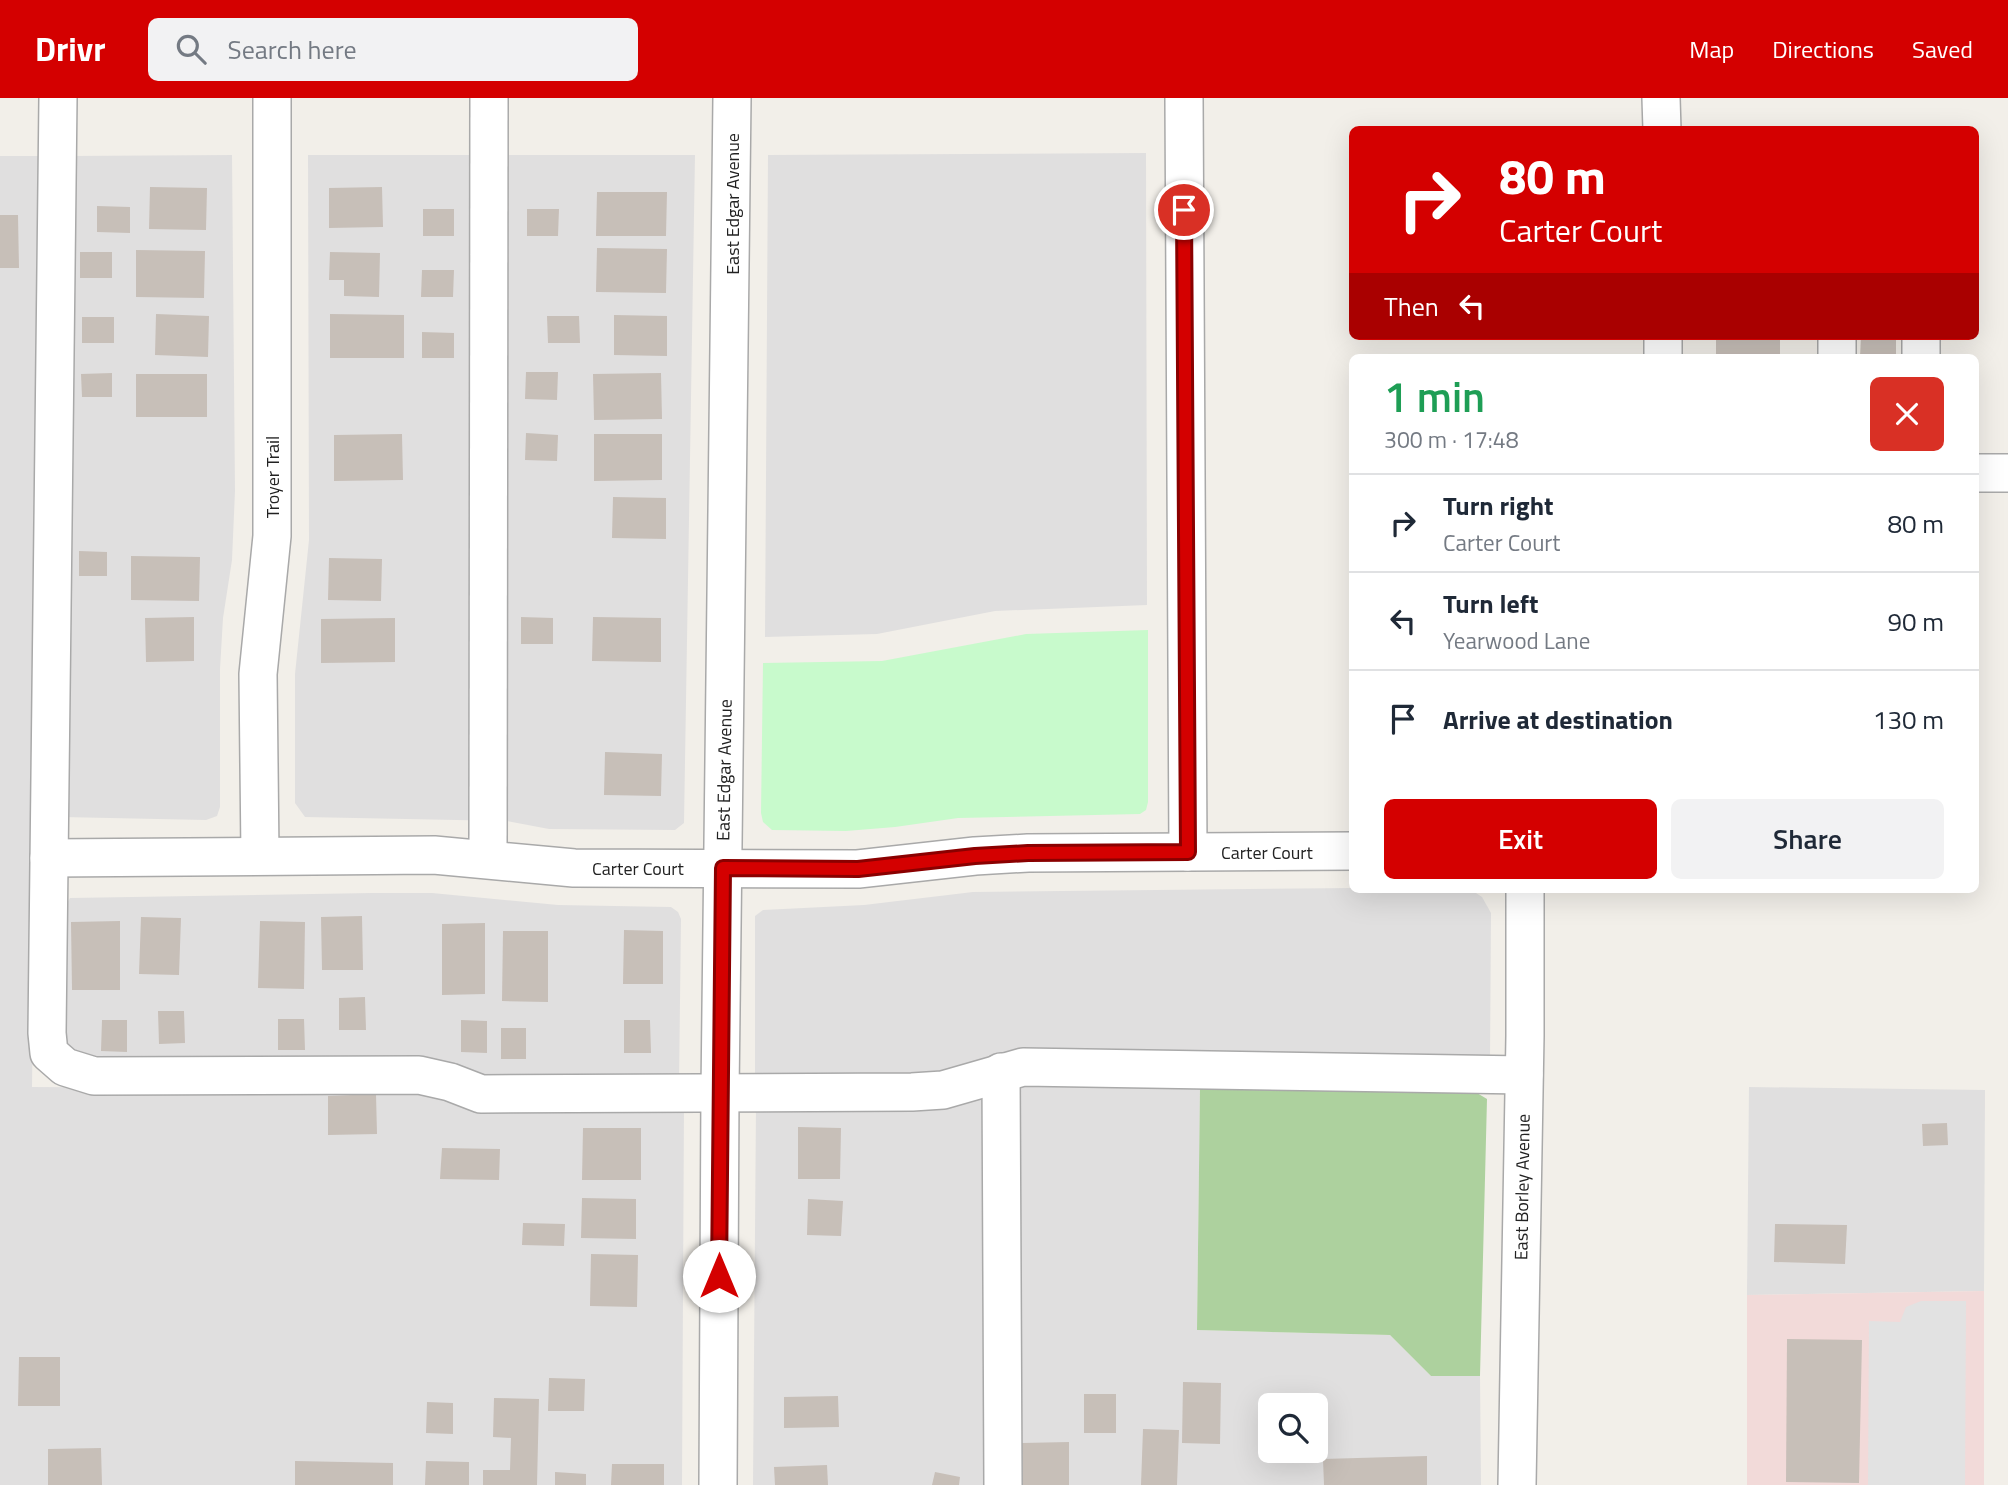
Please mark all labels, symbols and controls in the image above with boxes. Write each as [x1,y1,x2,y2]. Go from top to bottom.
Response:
search box [148,18,638,81]
text: Drivr [35,24,106,74]
icon: search [172,30,210,68]
text: Search here [228,30,357,69]
text: Map [1689,31,1734,67]
text: Directions [1772,31,1874,67]
text: Saved [1912,31,1973,67]
street label: East Edgar Avenue [719,133,746,275]
text: 80 m [1499,138,1606,213]
icon: right [1384,154,1475,245]
pin [1154,180,1214,240]
icon: arrive [1165,191,1203,229]
text: Carter Court [1499,206,1662,254]
text: Then [1384,287,1439,326]
icon: left [1453,287,1491,325]
text: 1 min [1384,364,1485,428]
button: close [1870,377,1944,451]
text: 300 m · 17:48 [1384,422,1519,457]
street label: Troyer Trail [259,436,286,518]
text: Turn right [1443,486,1554,525]
icon: right [1384,504,1422,542]
text: 80 m [1887,504,1944,543]
text: Carter Court [1443,525,1560,560]
text: Turn left [1443,584,1538,623]
icon: left [1384,602,1422,640]
text: 90 m [1887,602,1944,641]
text: Yearwood Lane [1443,623,1590,658]
street label: East Edgar Avenue [709,699,739,841]
icon: arrive [1384,700,1422,738]
text: Arrive at destination [1443,700,1673,739]
text: 130 m [1873,700,1944,739]
button: Exit [1384,799,1657,879]
button: Share [1671,799,1944,879]
street label: Carter Court [1221,839,1314,866]
street label: Carter Court [592,855,685,882]
street label: East Borley Avenue [1507,1114,1537,1260]
position arrow [682,1239,756,1313]
map controls [1258,1393,1328,1463]
button: search [1258,1393,1328,1463]

